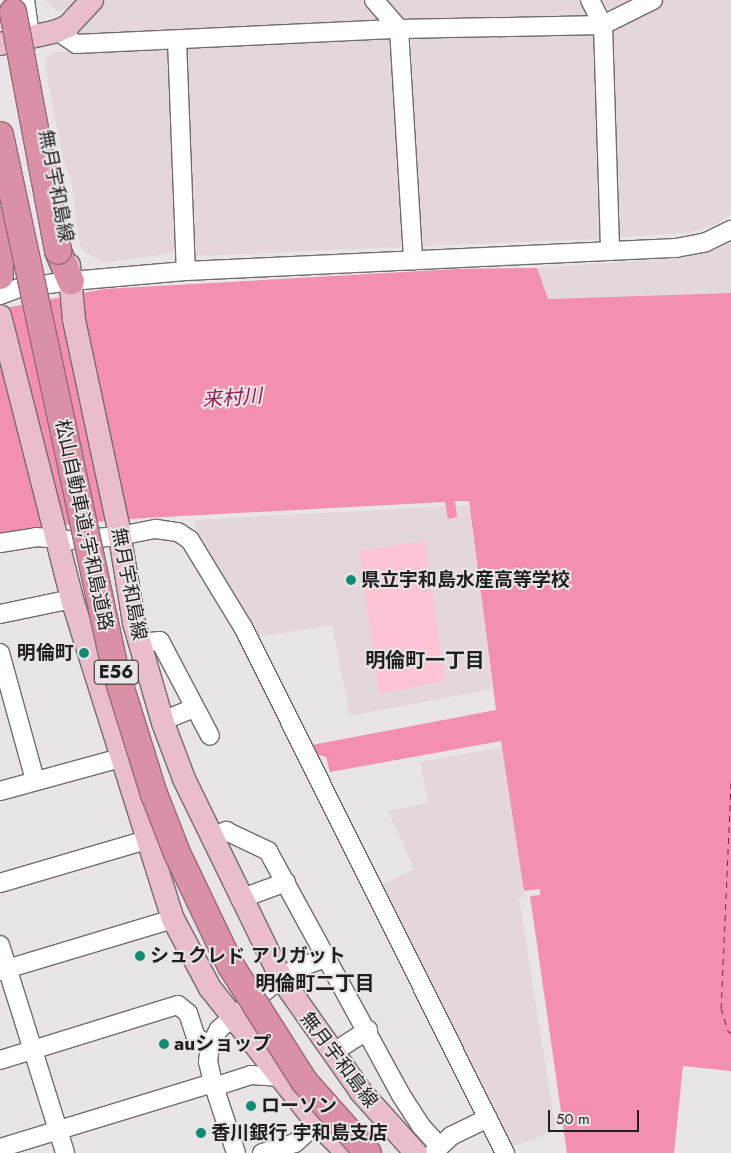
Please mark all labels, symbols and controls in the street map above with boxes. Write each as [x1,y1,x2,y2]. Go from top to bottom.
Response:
street label: 無月宇和島線 [34,128,78,244]
water label: 来村川 [201,384,263,412]
street label: 松山自動車道;宇和島道路 [50,417,118,633]
street label: 無月宇和島線 [107,526,151,642]
place label: 県立宇和島水産高等学校 [361,569,570,591]
marker: 県立宇和島水産高等学校 [345,574,357,586]
place label: 明倫町 [17,642,74,664]
marker: 明倫町 [78,647,90,659]
district label: 明倫町一丁目 [365,648,485,672]
road number: E56 [94,656,138,688]
place label: シュクレド アリガット [150,945,346,967]
marker: シュクレド アリガット [134,950,146,962]
district label: 明倫町二丁目 [255,971,375,995]
street label: 無月宇和島線 [296,1008,382,1112]
place label: auショップ [174,1033,271,1055]
marker: auショップ [158,1038,170,1050]
place label: ローソン [261,1095,337,1117]
marker: ローソン [245,1100,257,1112]
scale bar [551,1100,642,1132]
text: 50 m [556,1108,590,1130]
place label: 香川銀行 宇和島支店 [211,1122,388,1144]
marker: 香川銀行 宇和島支店 [195,1127,207,1139]

